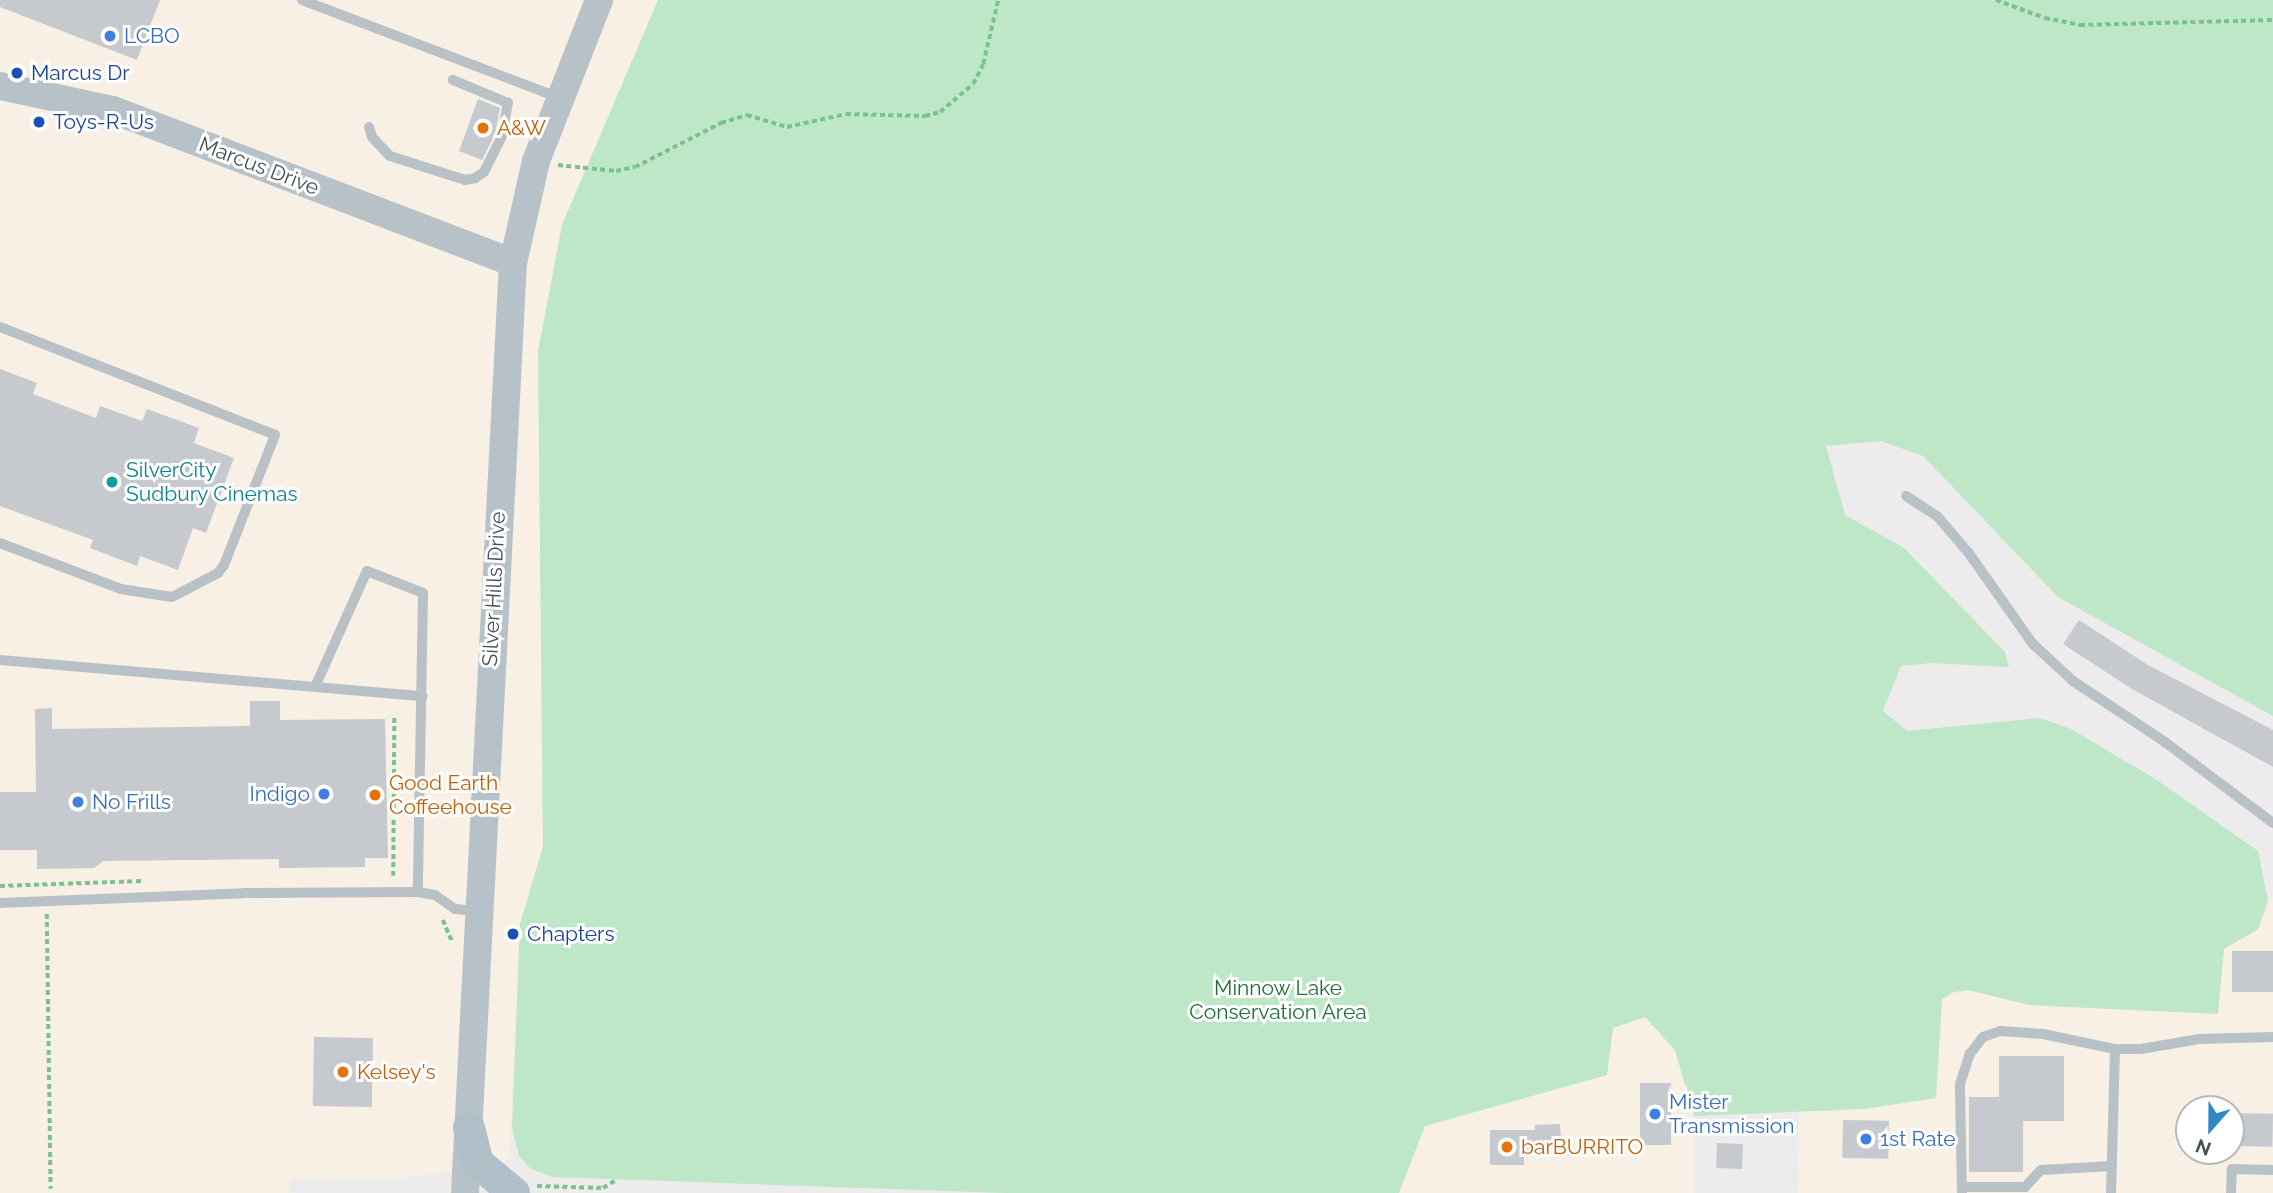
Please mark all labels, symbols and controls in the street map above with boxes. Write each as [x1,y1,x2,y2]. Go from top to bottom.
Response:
place label: LCBO [124,23,180,49]
marker: LCBO [102,28,118,44]
place label: Marcus Dr [31,60,130,86]
marker: Marcus Dr [9,65,25,81]
place label: Toys-R-Us [53,109,154,135]
marker: Toys-R-Us [31,114,47,130]
place label: A&W [497,115,546,141]
marker: A&W [475,120,491,136]
street label: Marcus Drive [195,132,323,200]
place label: SilverCity Sudbury Cinemas [126,457,298,507]
marker: SilverCity Sudbury Cinemas [104,474,120,490]
street label: Silver Hills Drive [477,511,511,667]
place label: Good Earth Coffeehouse [389,770,512,820]
place label: Indigo [249,781,310,807]
marker: Indigo [316,786,332,802]
marker: Good Earth Coffeehouse [367,787,383,803]
place label: No Frills [92,789,171,815]
marker: No Frills [70,794,86,810]
place label: Chapters [527,921,615,947]
marker: Chapters [505,926,521,942]
park label: Minnow Lake Conservation Area [1189,975,1367,1025]
place label: Kelsey's [357,1059,436,1085]
marker: Kelsey's [335,1064,351,1080]
place label: Mister Transmission [1669,1089,1795,1139]
north arrow [2175,1095,2245,1165]
marker: Mister Transmission [1647,1106,1663,1122]
place label: 1st Rate [1880,1126,1956,1152]
marker: 1st Rate [1858,1131,1874,1147]
place label: barBURRITO [1521,1134,1643,1160]
text: N [2192,1135,2214,1161]
marker: barBURRITO [1499,1139,1515,1155]

